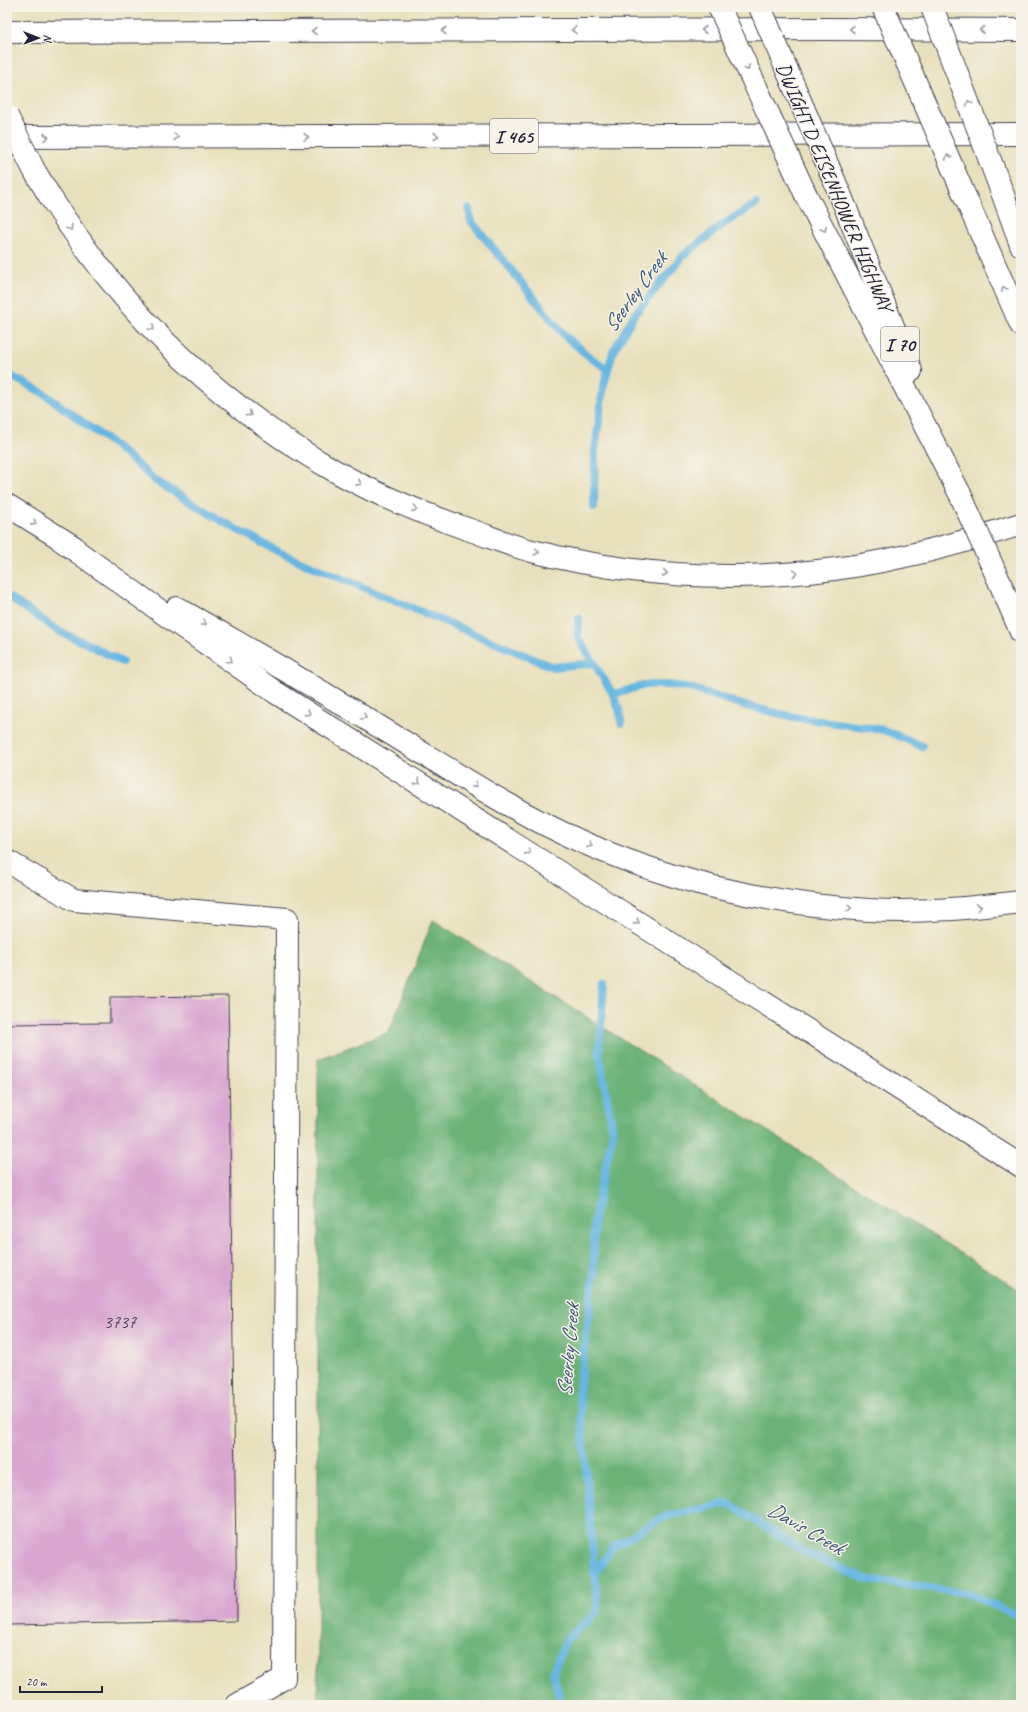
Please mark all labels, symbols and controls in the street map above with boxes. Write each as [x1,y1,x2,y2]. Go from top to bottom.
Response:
north arrow [18,18,58,58]
one-way arrow [849,25,855,33]
one-way arrow [571,26,577,34]
one-way arrow [701,26,707,34]
one-way arrow [979,26,985,34]
one-way arrow [311,27,317,35]
one-way arrow [441,27,447,35]
text: N [41,35,55,44]
street label: DWIGHT D EISENHOWER HIGHWAY [771,59,900,319]
one-way arrow [742,64,750,71]
one-way arrow [965,100,973,107]
road number: I 465 [490,119,538,153]
one-way arrow [433,132,439,140]
one-way arrow [43,133,49,141]
one-way arrow [173,133,179,141]
one-way arrow [303,133,309,141]
one-way arrow [944,153,952,160]
one-way arrow [65,224,73,231]
one-way arrow [819,225,826,232]
water label: Seerley Creek [597,244,675,337]
one-way arrow [1001,286,1009,293]
one-way arrow [148,323,155,331]
road number: I 70 [881,327,919,361]
one-way arrow [245,410,252,417]
one-way arrow [355,479,363,486]
one-way arrow [411,505,418,513]
one-way arrow [30,518,37,525]
one-way arrow [534,547,540,556]
one-way arrow [662,568,668,577]
one-way arrow [792,568,798,577]
one-way arrow [200,619,207,626]
one-way arrow [226,655,233,663]
one-way arrow [304,708,311,715]
one-way arrow [360,713,367,720]
one-way arrow [414,777,421,785]
one-way arrow [471,781,478,788]
one-way arrow [587,841,594,849]
one-way arrow [524,847,531,854]
one-way arrow [976,902,982,911]
one-way arrow [846,903,852,912]
one-way arrow [633,917,640,924]
water label: Seerley Creek [551,1300,585,1397]
house number: 3737 [104,1311,137,1333]
water label: Davis Creek [764,1496,851,1562]
scale bar [20,1668,102,1694]
text: 20 m [26,1674,48,1690]

